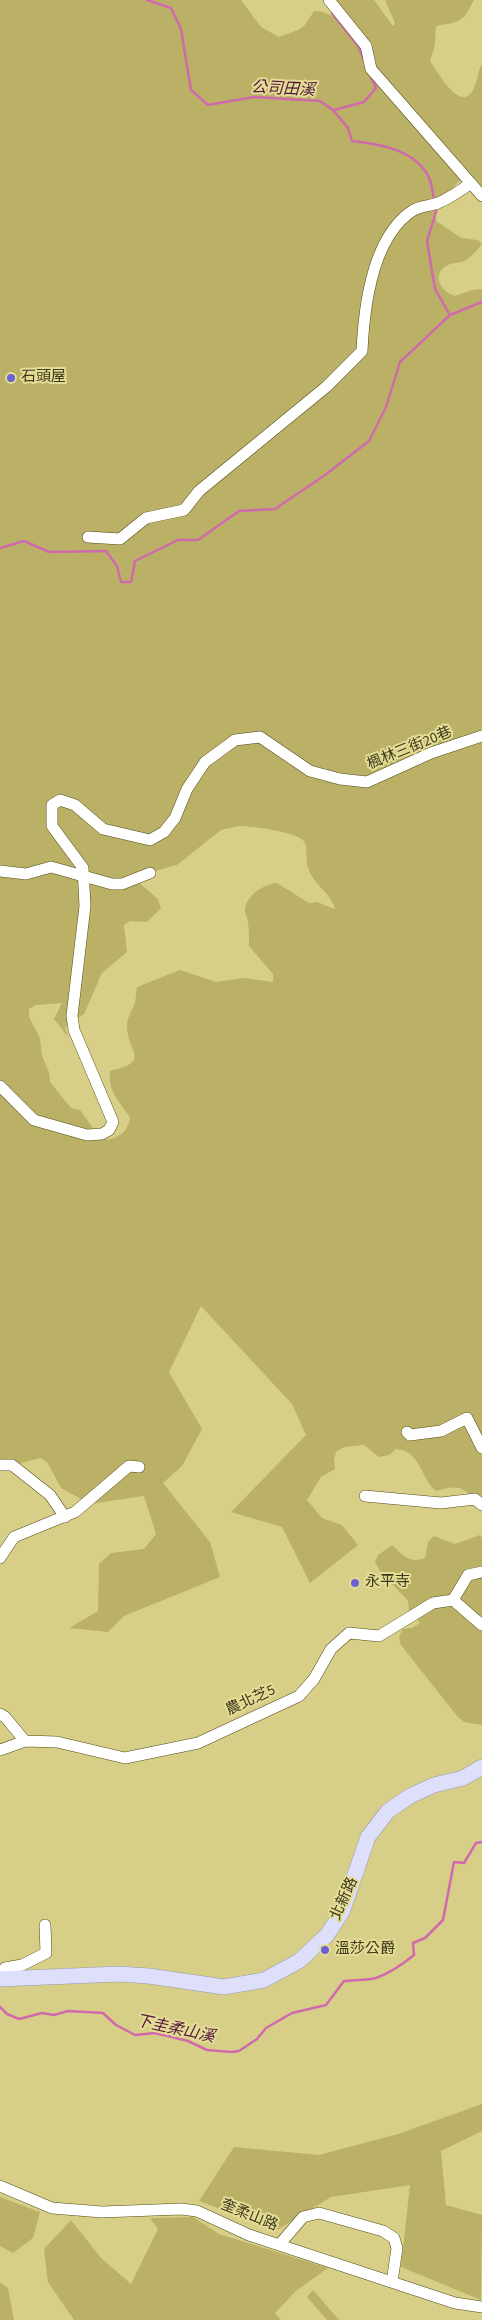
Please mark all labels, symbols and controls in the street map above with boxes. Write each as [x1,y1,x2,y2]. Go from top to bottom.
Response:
water label: 公司田溪 [251,79,315,101]
place label: 石頭屋 [21,369,66,387]
marker: 石頭屋 [5,372,17,384]
street label: 楓林三街20巷 [365,724,455,774]
place label: 永平寺 [365,1574,410,1592]
marker: 永平寺 [349,1577,361,1589]
street label: 農北芝5 [223,1682,279,1720]
street label: 北新路 [328,1875,362,1923]
place label: 溫莎公爵 [335,1941,395,1959]
marker: 溫莎公爵 [319,1944,331,1956]
water label: 下圭柔山溪 [134,2012,216,2048]
street label: 奎柔山路 [218,2196,280,2236]

